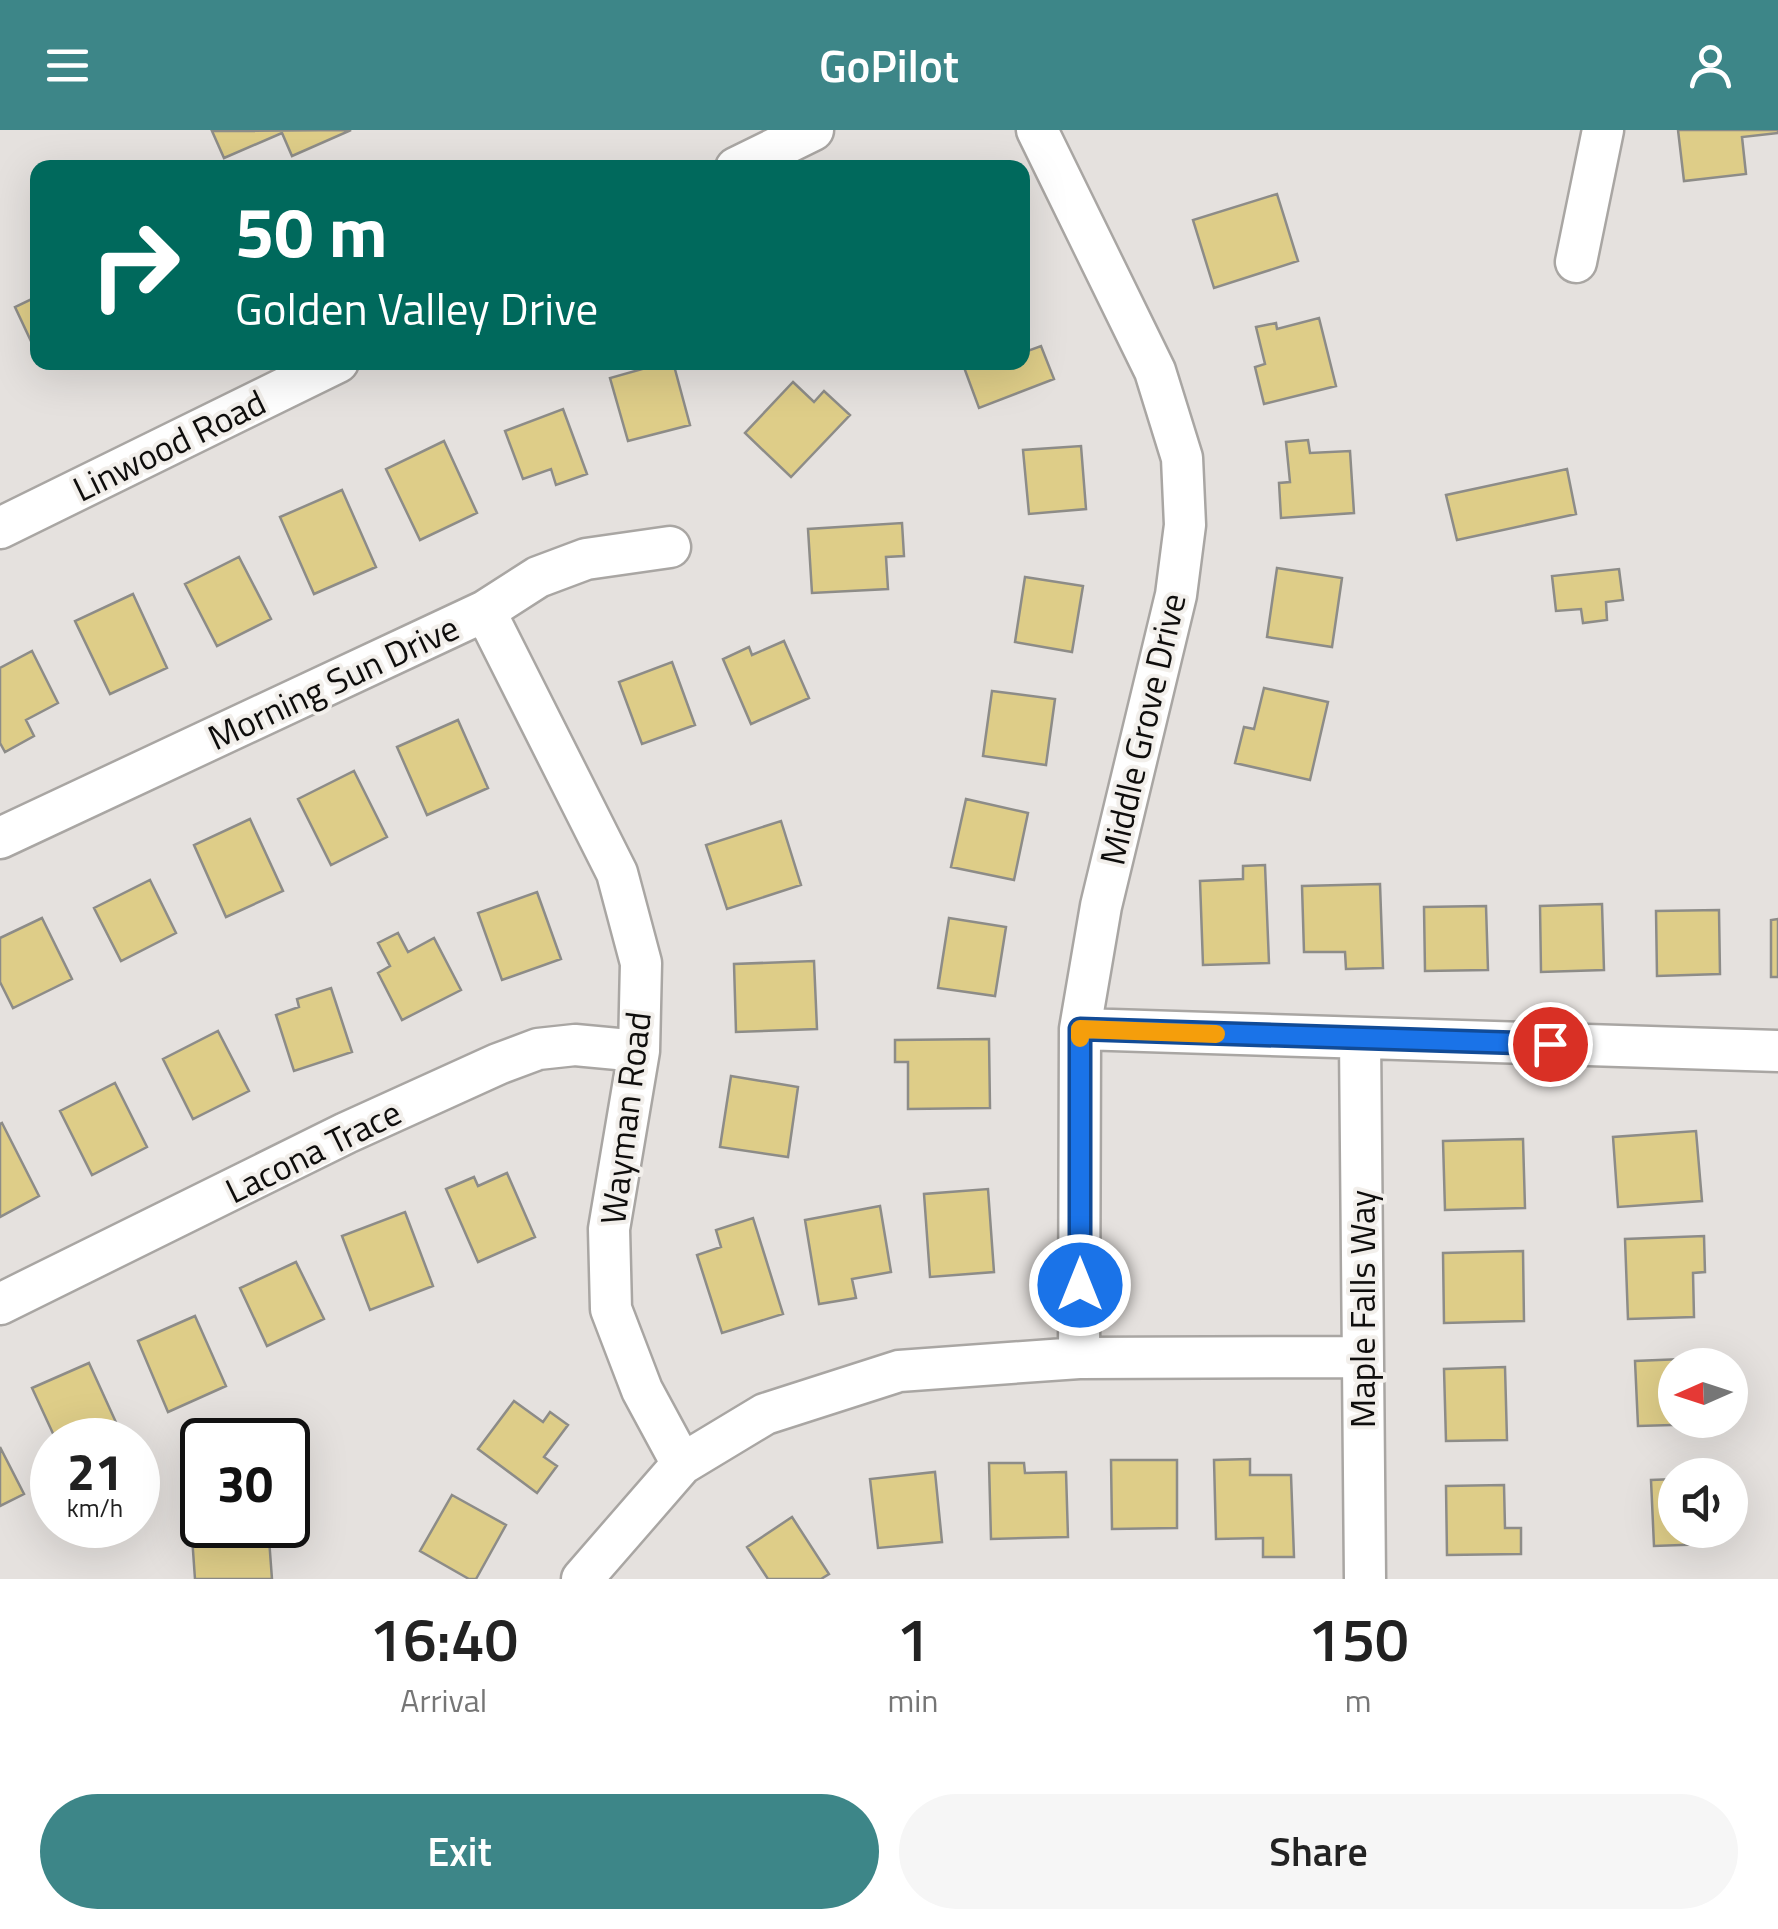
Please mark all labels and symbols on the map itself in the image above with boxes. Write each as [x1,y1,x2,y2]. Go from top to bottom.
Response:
street label: Linwood Road [63,375,275,515]
street label: Middle Grove Drive [1084,588,1200,870]
street label: Morning Sun Drive [199,600,467,764]
pin [1508,1002,1593,1087]
street label: Wayman Road [585,1009,665,1227]
street label: Lacona Trace [216,1085,410,1217]
street label: Maple Falls Way [1335,1190,1389,1428]
position arrow [1028,1233,1132,1337]
north arrow [1658,1348,1748,1438]
speed limit sign: 30 [180,1418,310,1548]

